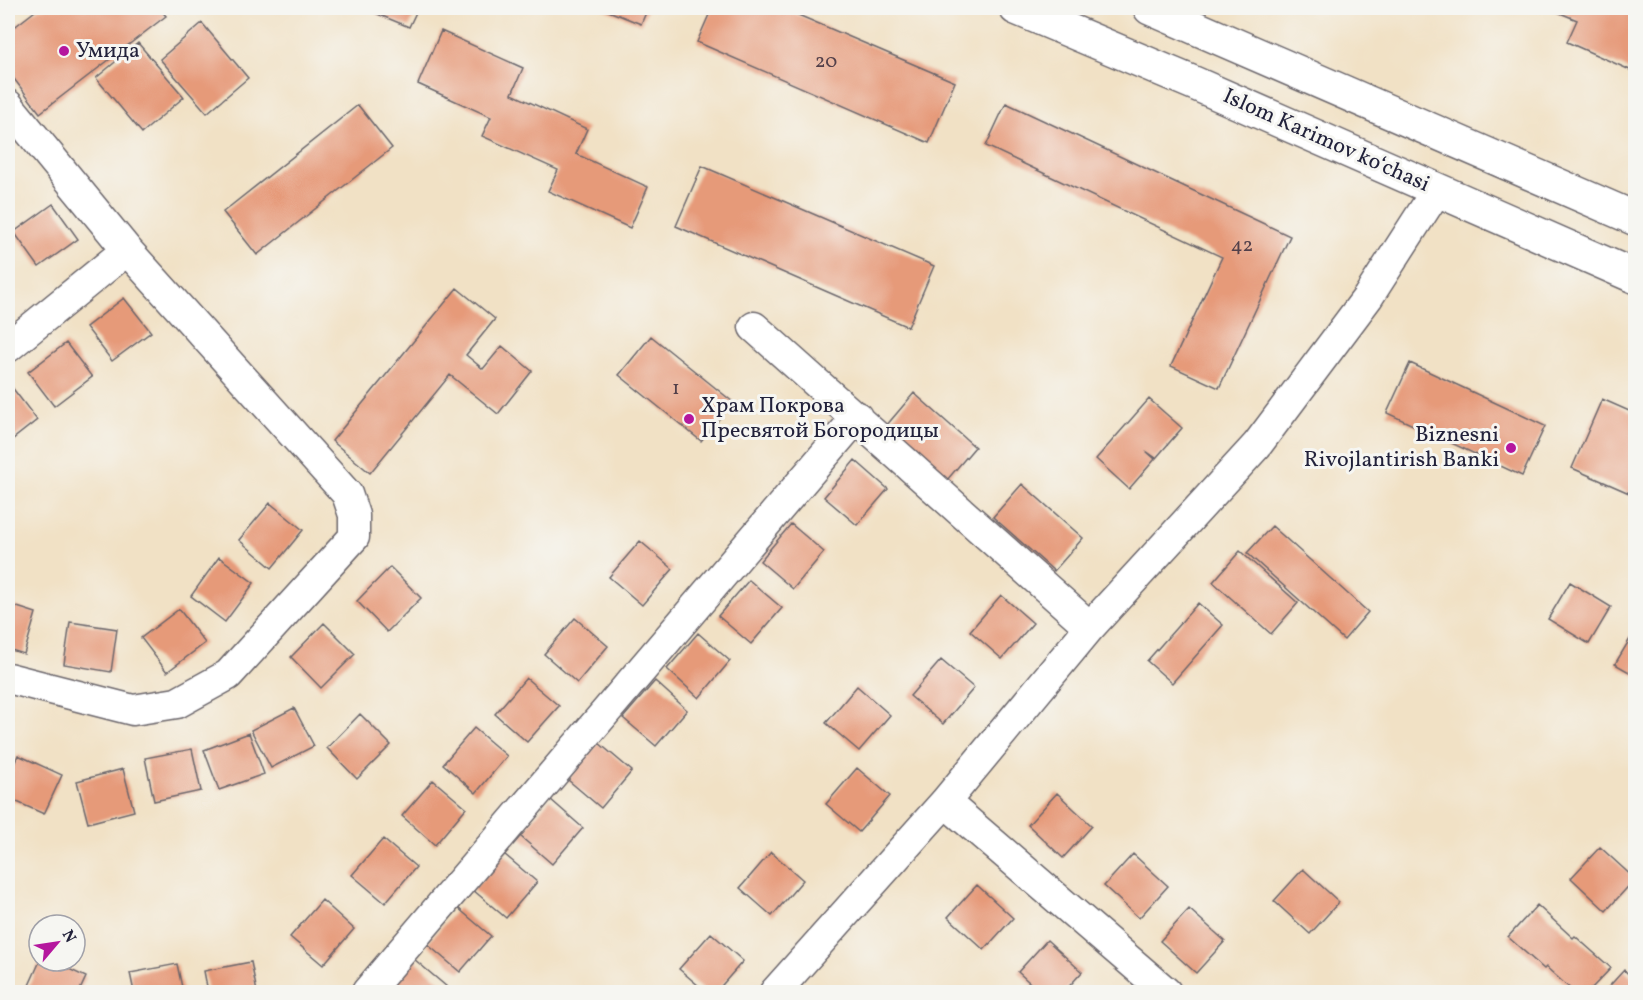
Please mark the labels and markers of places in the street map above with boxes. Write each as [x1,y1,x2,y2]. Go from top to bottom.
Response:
place label: Умида [76,36,140,67]
marker: Умида [57,44,71,58]
place label: Храм Покрова Пресвятой Богородицы [701,391,939,447]
marker: Храм Покрова Пресвятой Богородицы [682,412,696,426]
place label: Biznesni Rivojlantirish Banki [1304,420,1499,476]
marker: Biznesni Rivojlantirish Banki [1504,441,1518,455]

